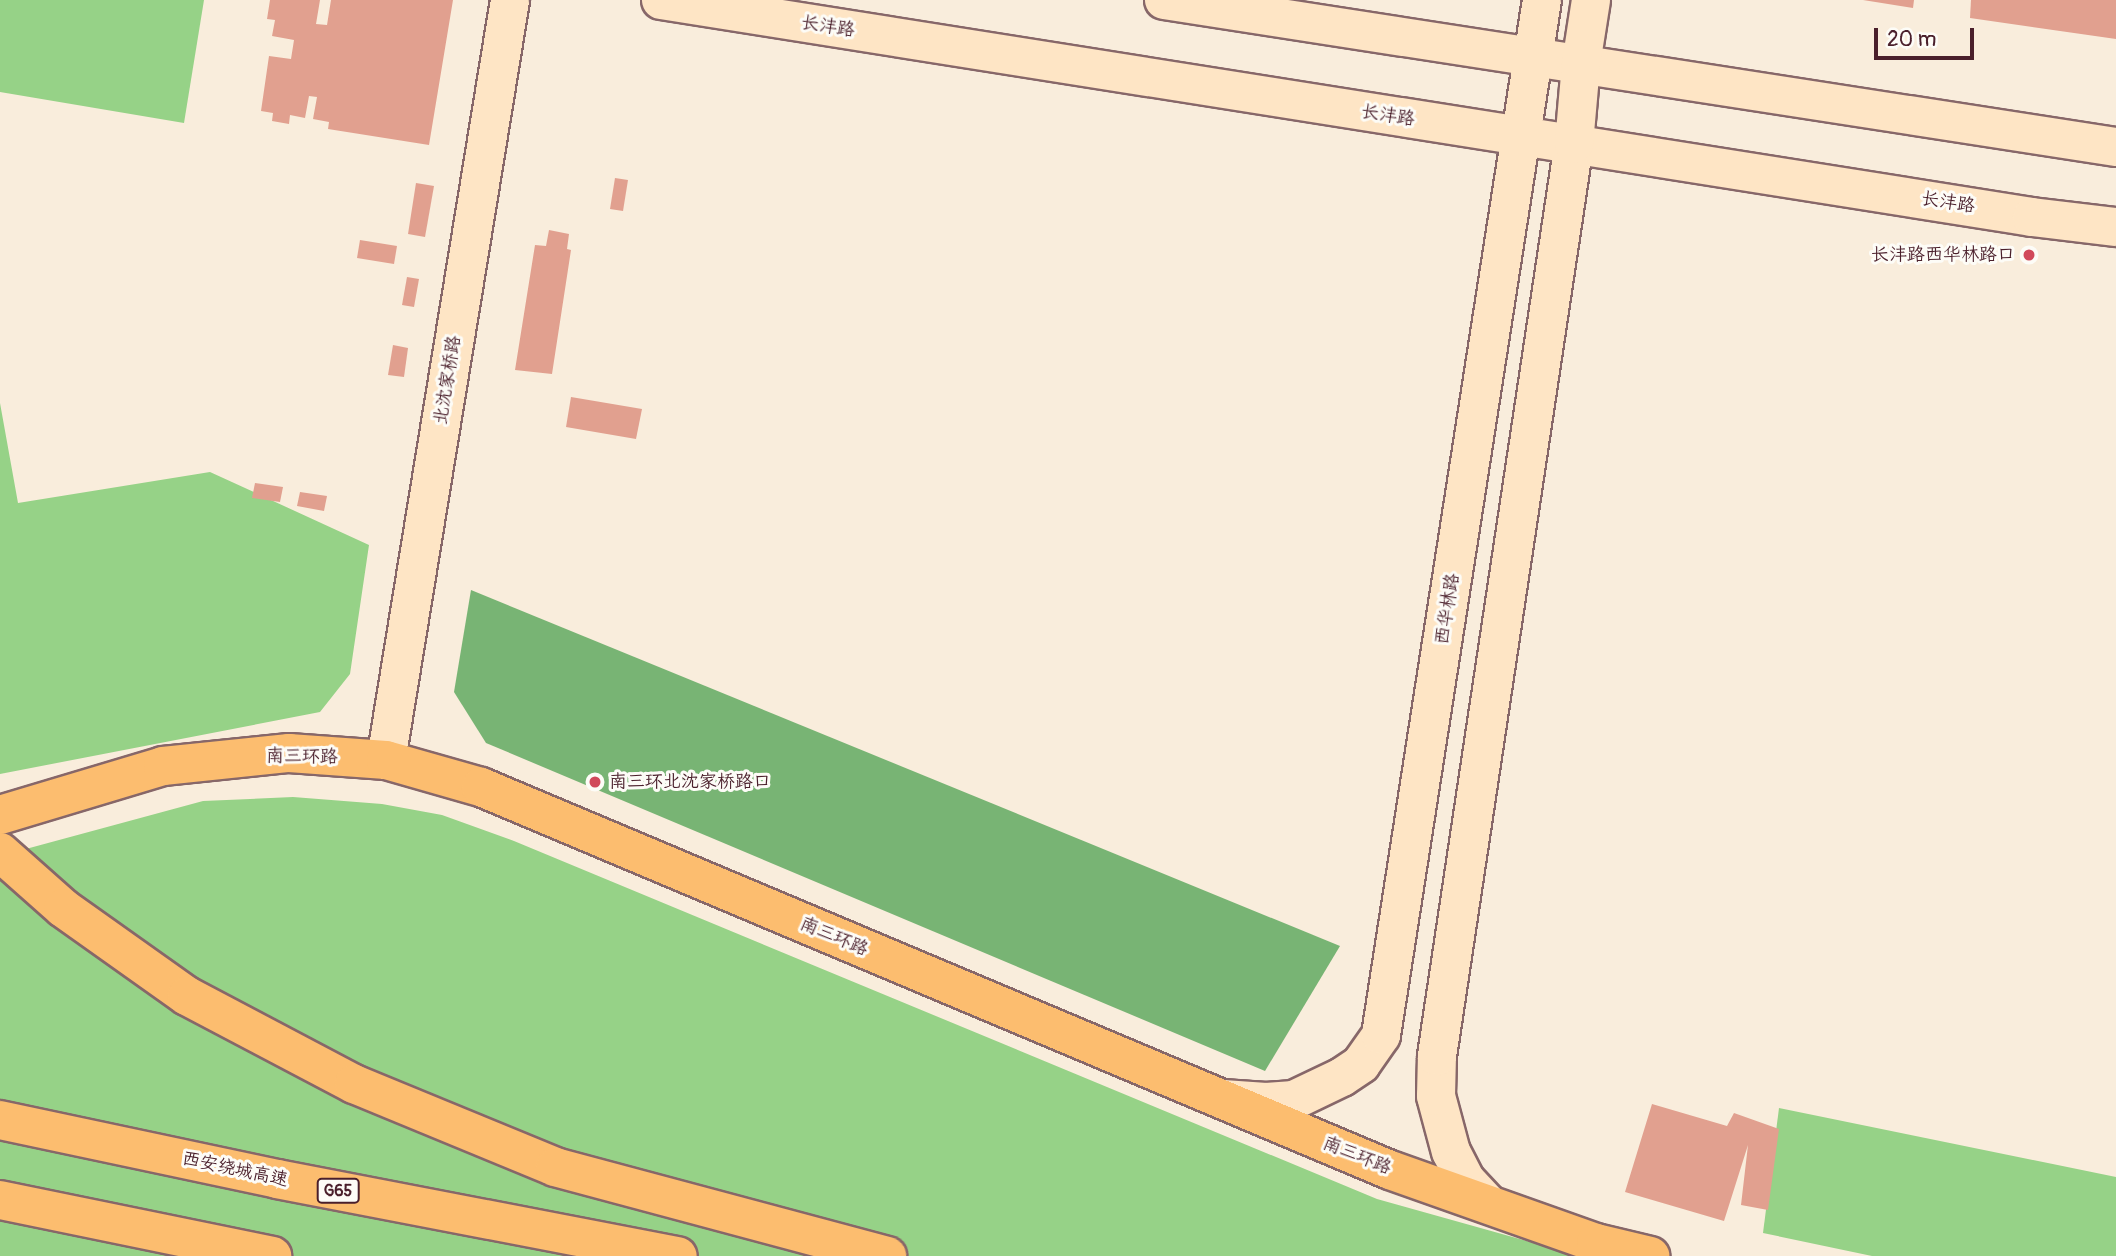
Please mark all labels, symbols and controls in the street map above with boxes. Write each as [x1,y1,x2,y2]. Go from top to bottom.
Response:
street label: 长沣路 [800,12,856,42]
scale bar [1878,14,1978,58]
text: 20 m [1887,26,1936,53]
street label: 长沣路 [1360,101,1416,131]
street label: 长沣路 [1920,188,1976,218]
place label: 长沣路西华林路口 [1871,244,2015,266]
marker: 长沣路西华林路口 [2021,247,2037,263]
street label: 北沈家桥路 [430,334,466,426]
street label: 西华林路 [1432,572,1464,646]
street label: 南三环路 [266,746,338,768]
place label: 南三环北沈家桥路口 [609,771,771,793]
marker: 南三环北沈家桥路口 [587,774,603,790]
street label: 南三环路 [797,913,871,961]
street label: 南三环路 [1320,1133,1394,1179]
street label: 西安绕城高速 [180,1148,290,1192]
road number: G65 [315,1178,361,1204]

